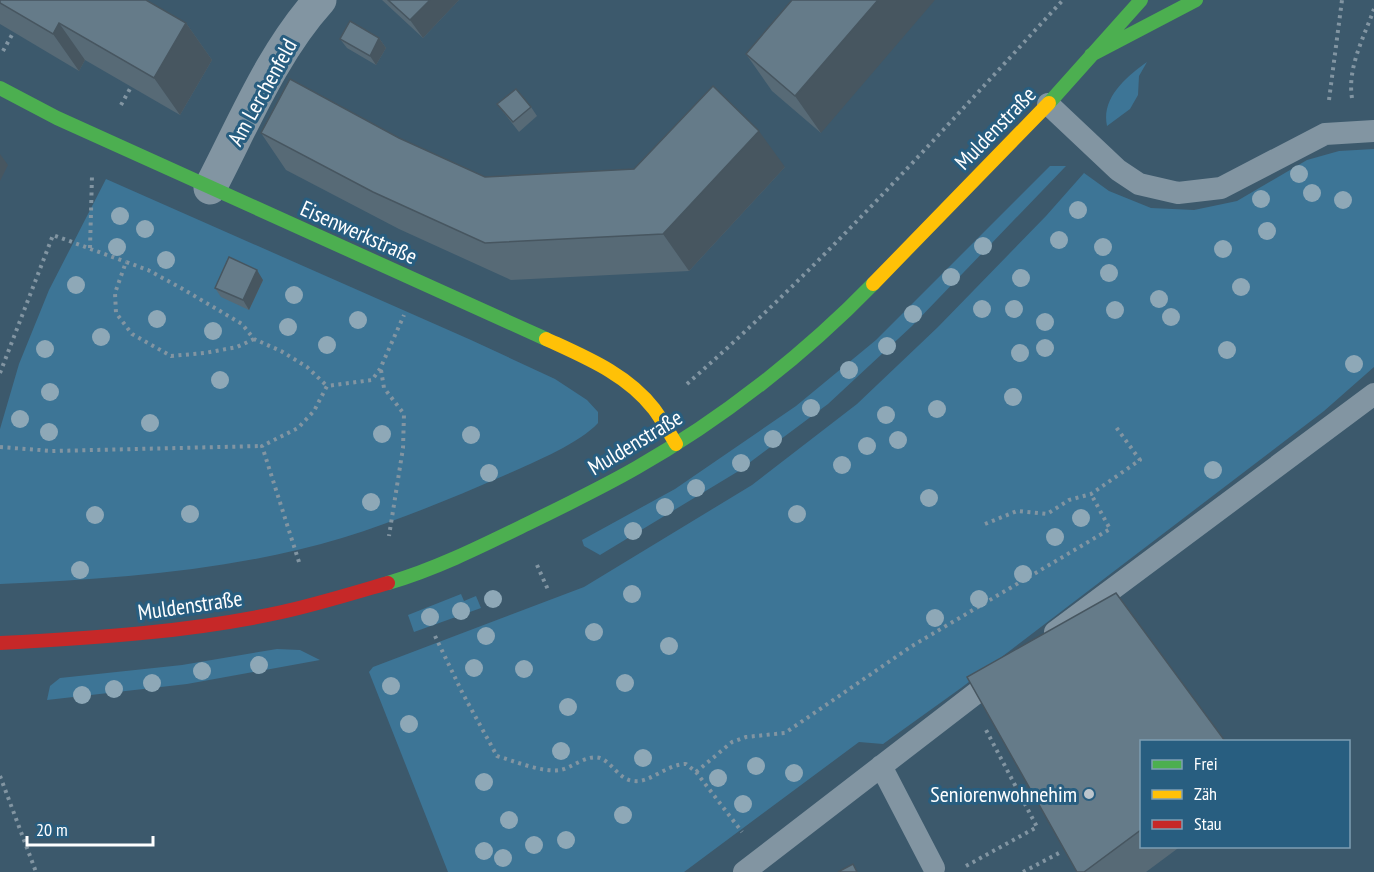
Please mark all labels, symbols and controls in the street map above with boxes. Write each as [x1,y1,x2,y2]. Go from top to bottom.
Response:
street label: Am Lerchenfeld [221,34,303,150]
street label: Muldenstraße [948,80,1042,176]
street label: Eisenwerkstraße [296,194,422,270]
street label: Muldenstraße [583,403,687,481]
street label: Muldenstraße [136,584,244,626]
legend [1140,740,1350,848]
text: Frei [1194,752,1218,775]
place label: Seniorenwohnehim [930,780,1077,808]
text: Zäh [1194,782,1217,805]
marker: Seniorenwohnehim [1082,787,1096,801]
scale bar [27,809,153,847]
text: Stau [1194,812,1222,835]
text: 20 m [36,818,68,841]

